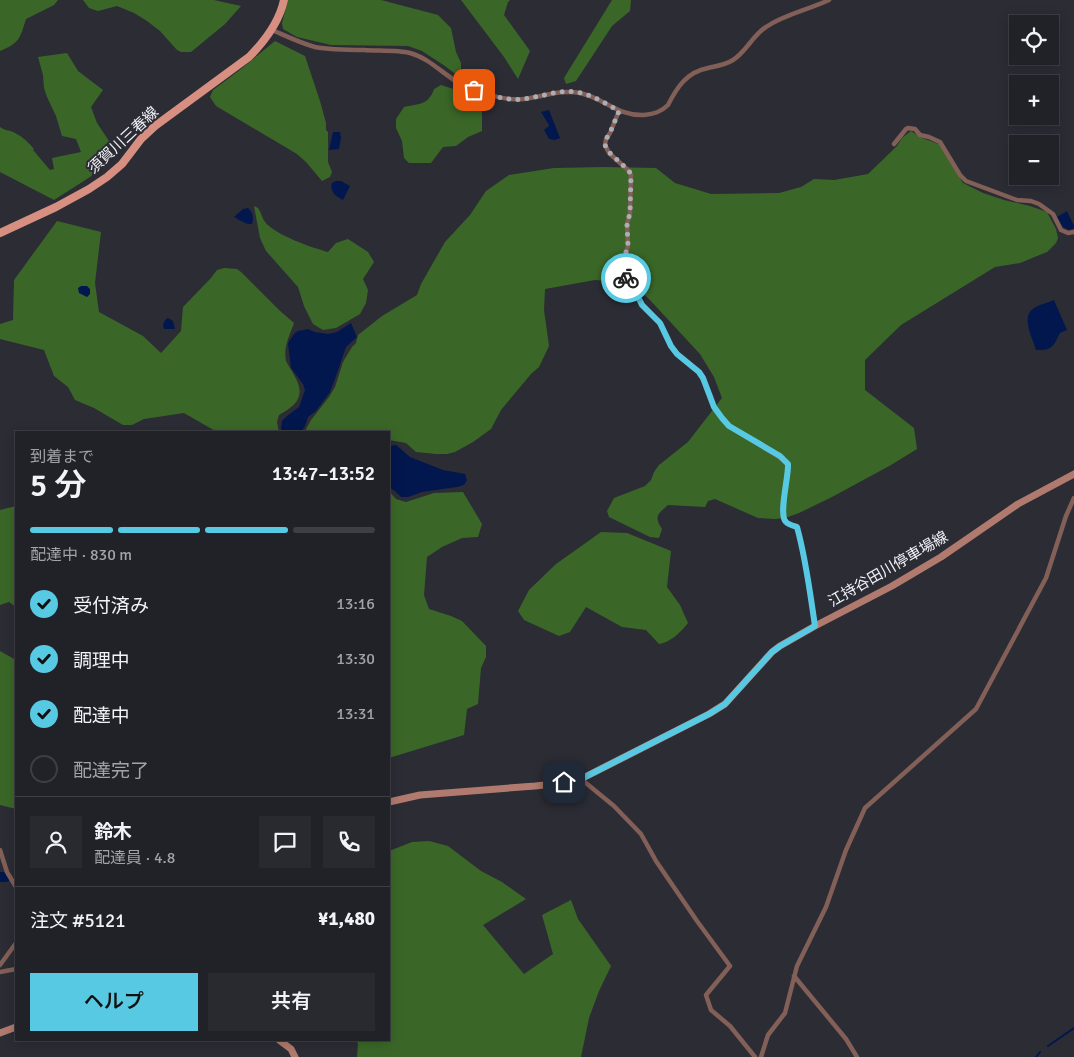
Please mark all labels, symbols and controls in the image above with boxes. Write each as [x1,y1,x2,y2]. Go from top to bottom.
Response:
map controls [1009,15,1059,185]
button: locate [1009,15,1059,65]
pin [453,69,495,111]
button: + [1009,75,1059,125]
icon: bag [460,76,488,104]
street label: 須賀川三春線 [84,103,162,177]
button: − [1009,135,1059,185]
courier [601,253,651,303]
icon: bike [612,264,640,292]
text: 到着まで [30,447,94,467]
text: 13:47–13:52 [272,462,375,486]
text: 5 分 [30,466,86,505]
street label: 江持谷田川停車場線 [825,527,951,611]
text: 配達中 · 830 m [30,545,132,565]
icon: check [30,590,58,618]
text: 受付済み [73,594,149,618]
text: 13:16 [336,594,375,614]
icon: check [30,645,58,673]
text: 調理中 [73,649,130,673]
text: 13:30 [336,649,375,669]
icon: check [30,700,58,728]
text: 配達中 [73,704,130,728]
text: 13:31 [336,704,375,724]
text: 配達完了 [73,759,149,783]
pin [543,761,585,803]
icon: home [550,768,578,796]
button: person [30,816,82,868]
button: chat [259,816,311,868]
button: phone [323,816,375,868]
text: 鈴木 [94,820,132,844]
text: 配達員 · 4.8 [94,848,175,868]
text: ¥1,480 [318,907,375,931]
text: 注文 #5121 [30,909,125,933]
button: ヘルプ [30,973,198,1031]
button: 共有 [208,973,375,1031]

